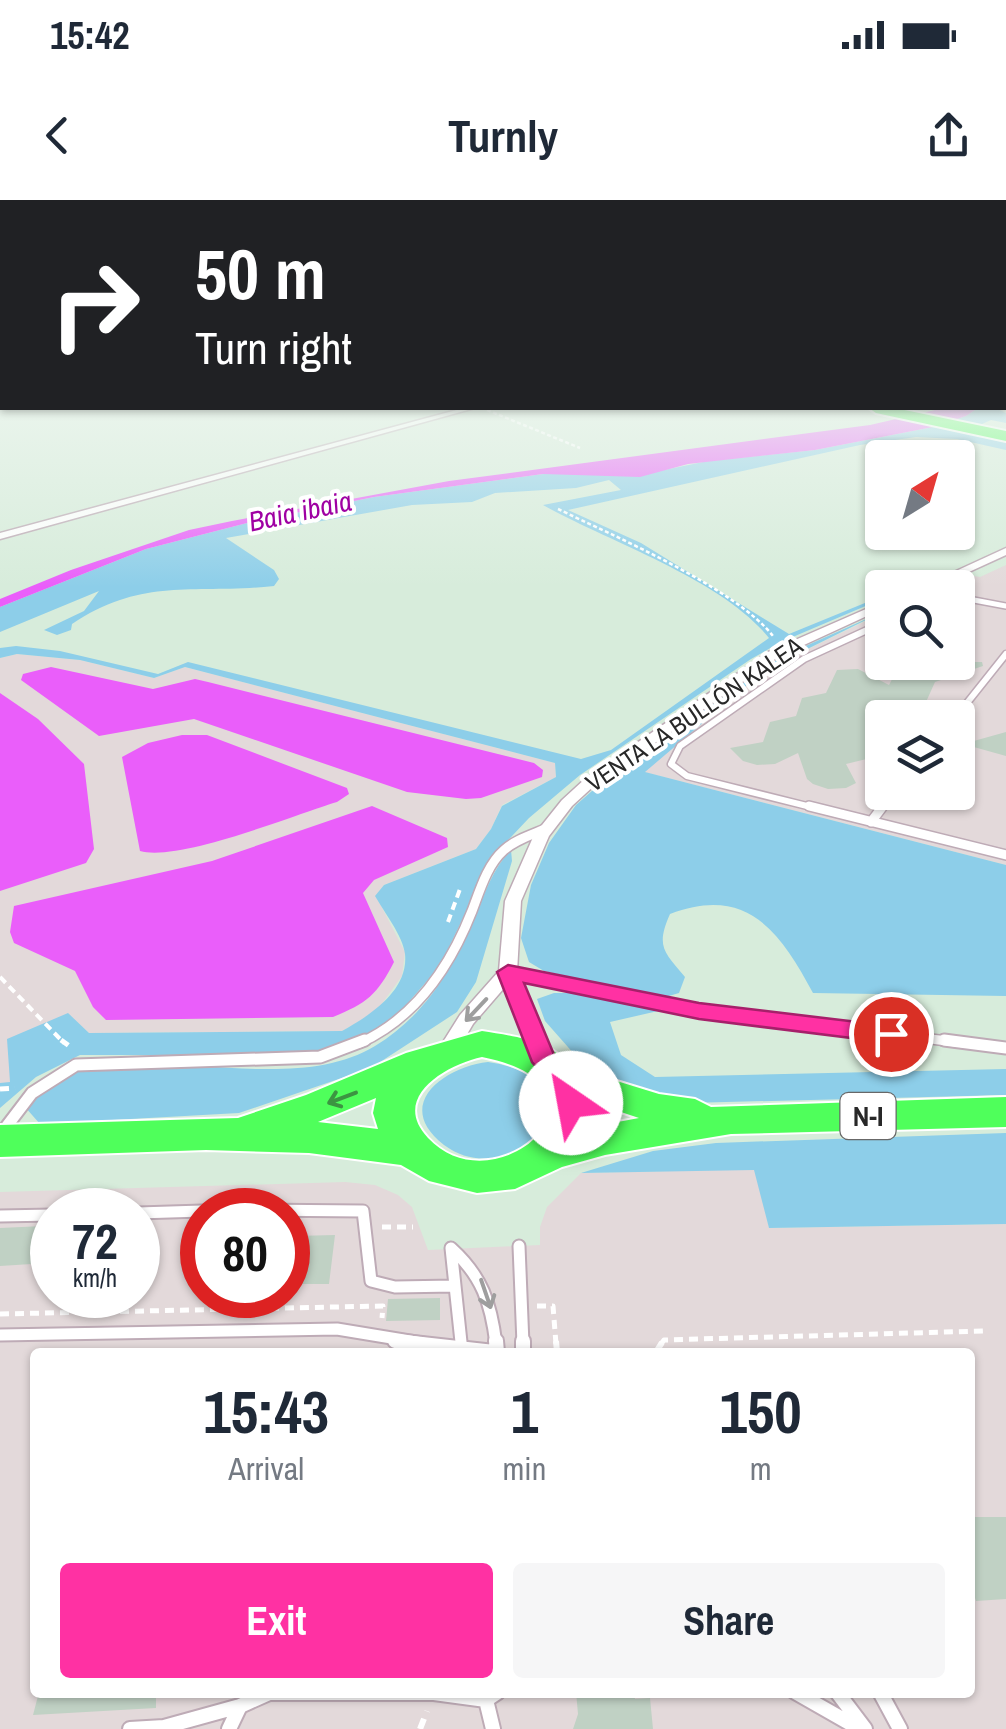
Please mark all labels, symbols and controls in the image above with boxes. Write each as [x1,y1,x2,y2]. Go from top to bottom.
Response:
text: 15:42 [50,10,130,61]
text: Turnly [448,105,558,166]
icon: back [30,108,85,163]
icon: share [921,108,976,163]
text: 50 m [195,227,326,321]
icon: right [30,240,160,370]
text: Turn right [195,317,352,378]
north arrow [865,440,975,550]
map controls [865,440,975,810]
water label: Baia ibaia [245,482,355,540]
button: search [865,570,975,680]
street label: VENTA LA BULLÓN KALEA [579,628,809,799]
button: layers [865,700,975,810]
pin [849,992,934,1077]
one-way arrow [465,997,488,1022]
icon: arrive [864,1007,919,1062]
position arrow [519,1051,623,1155]
one-way arrow [328,1090,358,1108]
road number: N-I [840,1093,896,1139]
speed limit sign: 80 [180,1188,310,1318]
text: 72 [72,1207,118,1275]
text: km/h [73,1261,117,1295]
one-way arrow [478,1278,496,1309]
text: 15:43 [203,1371,329,1452]
text: 1 [511,1371,538,1452]
text: 150 [720,1371,802,1452]
text: Arrival [228,1447,304,1490]
text: min [502,1447,546,1490]
text: m [750,1447,772,1490]
button: Exit [60,1563,493,1678]
button: Share [513,1563,945,1678]

